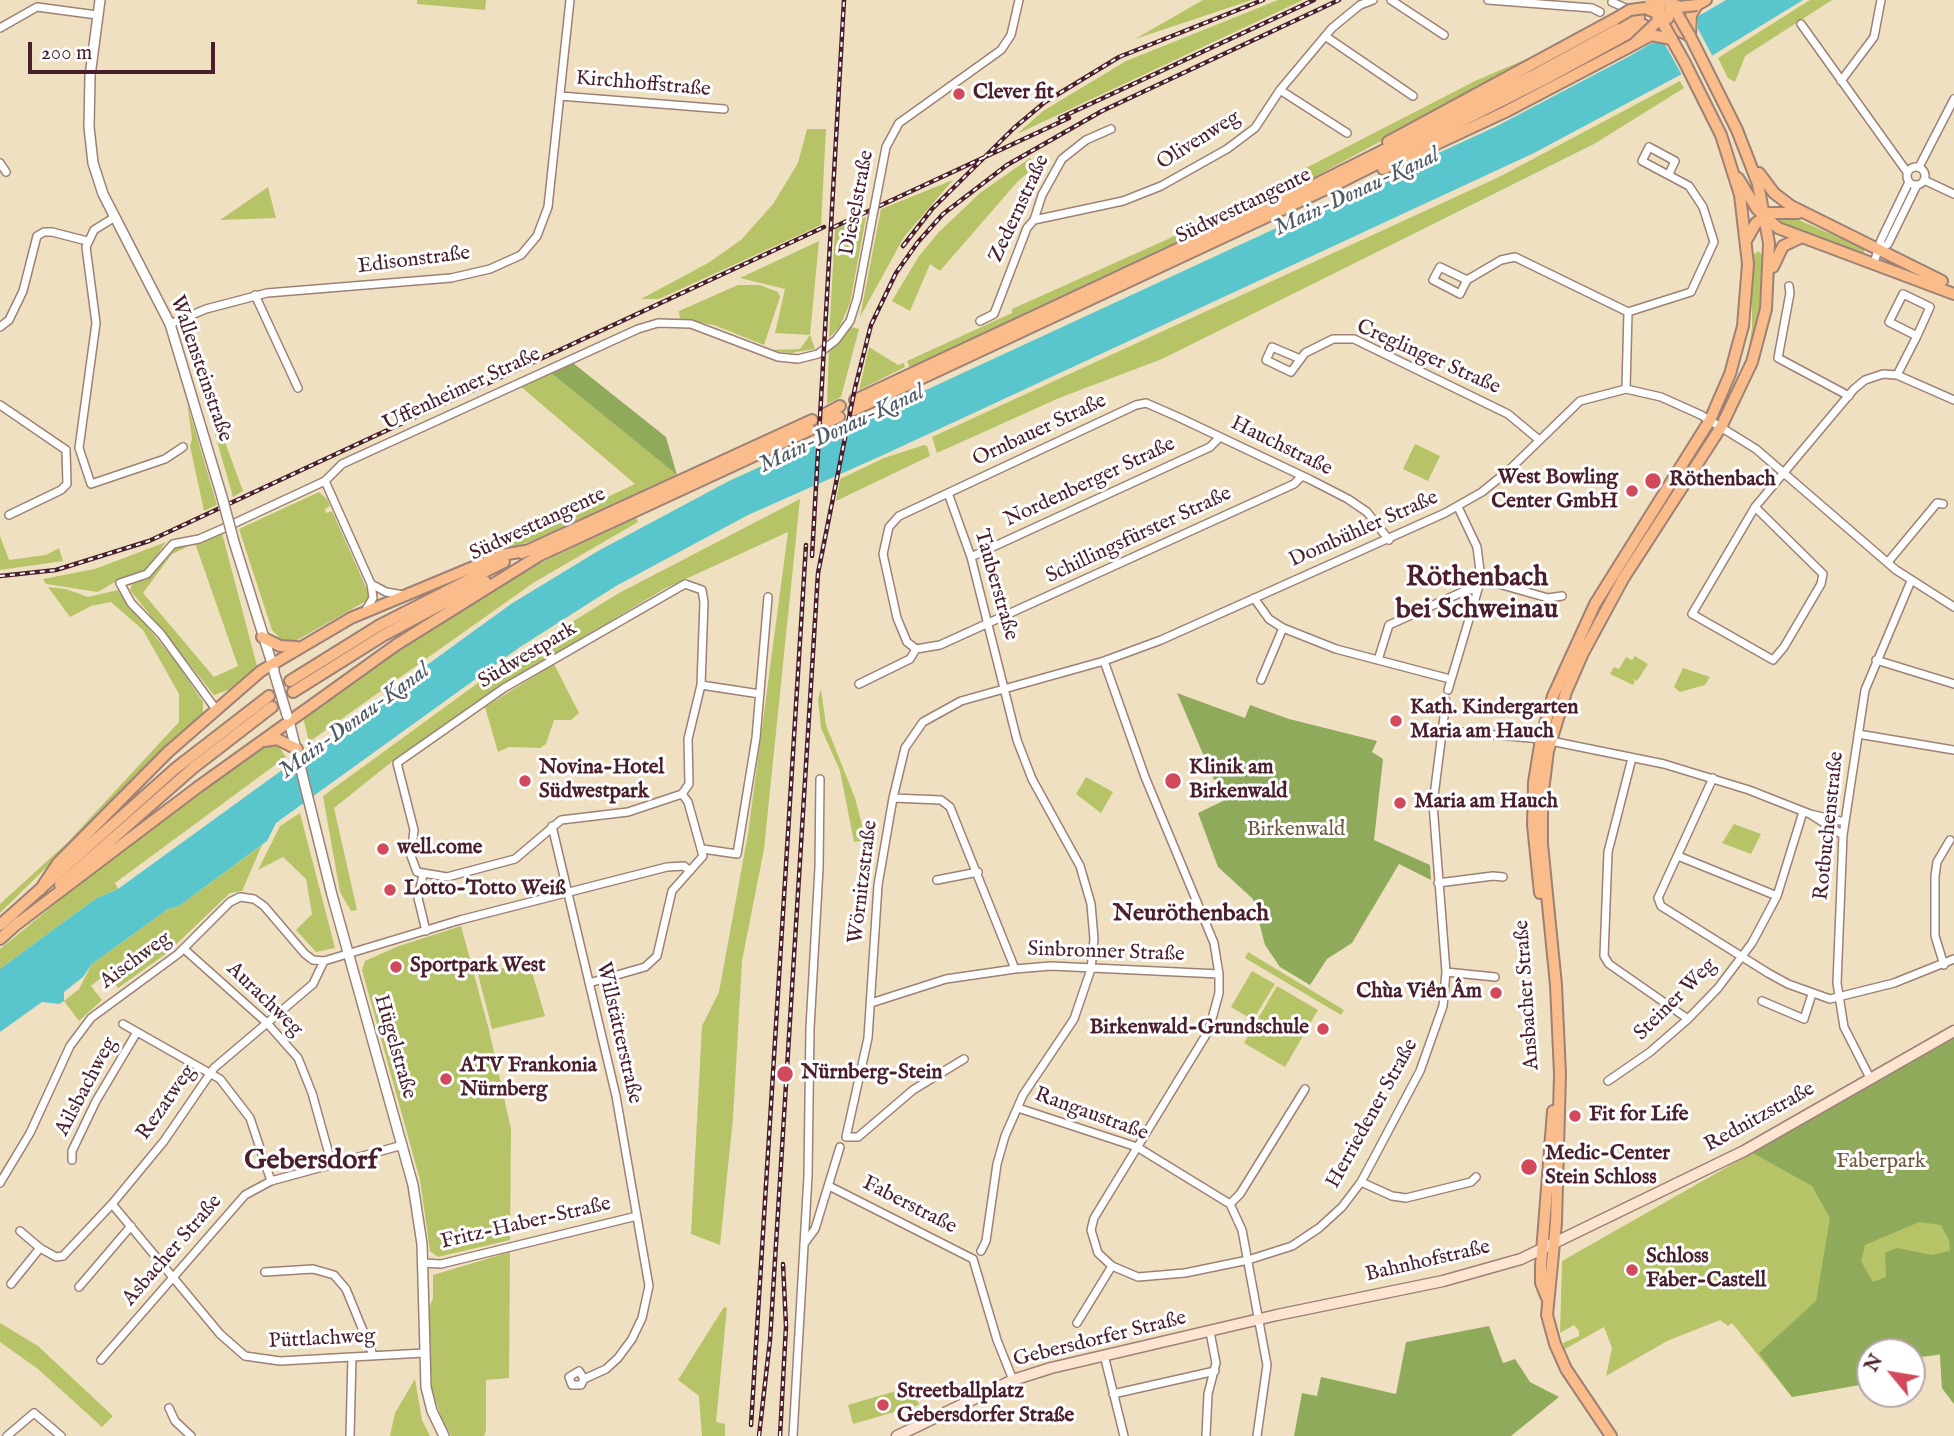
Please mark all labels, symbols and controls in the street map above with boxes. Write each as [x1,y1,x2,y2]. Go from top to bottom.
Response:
scale bar [32,28,219,72]
text: 200 m [41,40,92,67]
street label: Kirchhoffstraße [574,67,712,103]
place label: Clever fit [973,81,1054,107]
marker: Clever fit [951,86,967,102]
street label: Olivenweg [1153,106,1245,176]
water label: Main-Donau-Kanal [1270,143,1444,243]
street label: Dieselstraße [835,148,881,258]
street label: Zedernstraße [984,151,1056,267]
street label: Südwesttangente [1172,163,1316,251]
street label: Edisonstraße [356,242,472,280]
street label: Wallensteinstraße [163,293,237,445]
street label: Creglinger Straße [1352,315,1504,401]
street label: Uffenheimer Straße [379,342,545,438]
water label: Main-Donau-Kanal [755,380,929,480]
street label: Ornbauer Straße [969,389,1111,473]
street label: Hauchstraße [1226,412,1336,482]
street label: Nordenberger Straße [1001,432,1179,534]
place label: West Bowling Center GmbH [1491,466,1618,516]
place label: Röthenbach [1669,468,1776,494]
marker: Röthenbach [1643,471,1663,491]
street label: Schillingsfürster Straße [1042,482,1236,590]
street label: Südwesttangente [466,483,610,567]
marker: West Bowling Center GmbH [1624,483,1640,499]
street label: Dombühler Straße [1286,486,1442,574]
street label: Tauberstraße [967,527,1023,643]
district label: Röthenbach bei Schweinau [1396,562,1558,628]
street label: Südwestpark [474,617,582,695]
water label: Main-Donau-Kanal [274,658,436,786]
place label: Kath. Kindergarten Maria am Hauch [1410,696,1578,746]
marker: Kath. Kindergarten Maria am Hauch [1388,713,1404,729]
street label: Rotbuchenstraße [1810,750,1850,902]
place label: Novina-Hotel Südwestpark [539,756,664,806]
place label: Klinik am Birkenwald [1189,756,1288,806]
marker: Klinik am Birkenwald [1163,771,1183,791]
marker: Novina-Hotel Südwestpark [517,773,533,789]
place label: Maria am Hauch [1414,790,1558,816]
marker: Maria am Hauch [1392,795,1408,811]
park label: Birkenwald [1247,818,1345,844]
street label: Wörnitzstraße [844,819,884,945]
place label: well.come [397,836,482,862]
marker: well.come [375,841,391,857]
place label: Lotto-Totto Weiß [404,877,566,903]
marker: Lotto-Totto Weiß [382,882,398,898]
district label: Neuröthenbach [1113,901,1269,929]
street label: Ansbacher Straße [1510,919,1546,1071]
street label: Aischweg [96,927,176,995]
street label: Sinbronner Straße [1027,938,1185,968]
street label: Steiner Weg [1629,953,1723,1047]
place label: Sportpark West [410,954,545,980]
street label: Aurachweg [221,957,307,1043]
marker: Sportpark West [388,959,404,975]
street label: Willstätterstraße [589,960,647,1106]
place label: Chùa Viên Âm [1356,980,1482,1006]
marker: Chùa Viên Âm [1488,985,1504,1001]
street label: Hügelstraße [367,992,421,1102]
place label: Birkenwald-Grundschule [1089,1016,1309,1042]
marker: Birkenwald-Grundschule [1315,1021,1331,1037]
street label: Ailsbachweg [51,1033,123,1141]
street label: Herriedener Straße [1321,1035,1425,1193]
place label: ATV Frankonia Nürnberg [460,1054,597,1104]
street label: Rezatweg [132,1060,202,1146]
place label: Nürnberg-Stein [801,1061,942,1087]
marker: Nürnberg-Stein [775,1064,795,1084]
marker: ATV Frankonia Nürnberg [438,1071,454,1087]
street label: Rednitzstraße [1700,1077,1820,1159]
street label: Rangaustraße [1031,1083,1151,1147]
place label: Fit for Life [1589,1103,1688,1129]
marker: Fit for Life [1567,1108,1583,1124]
place label: Medic-Center Stein Schloss [1545,1142,1670,1192]
district label: Gebersdorf [244,1145,378,1179]
park label: Faberpark [1836,1150,1926,1176]
marker: Medic-Center Stein Schloss [1519,1157,1539,1177]
street label: Faberstraße [858,1172,960,1240]
street label: Asbacher Straße [118,1190,228,1312]
street label: Fritz-Haber-Straße [439,1192,613,1256]
street label: Bahnhofstraße [1363,1235,1493,1289]
place label: Schloss Faber-Castell [1646,1245,1766,1295]
marker: Schloss Faber-Castell [1624,1262,1640,1278]
street label: Gebersdorfer Straße [1011,1306,1189,1374]
street label: Püttlachweg [268,1325,376,1355]
north arrow [1856,1338,1926,1408]
text: N [1860,1350,1889,1377]
place label: Streetballplatz Gebersdorfer Straße [897,1380,1074,1430]
marker: Streetballplatz Gebersdorfer Straße [875,1397,891,1413]

